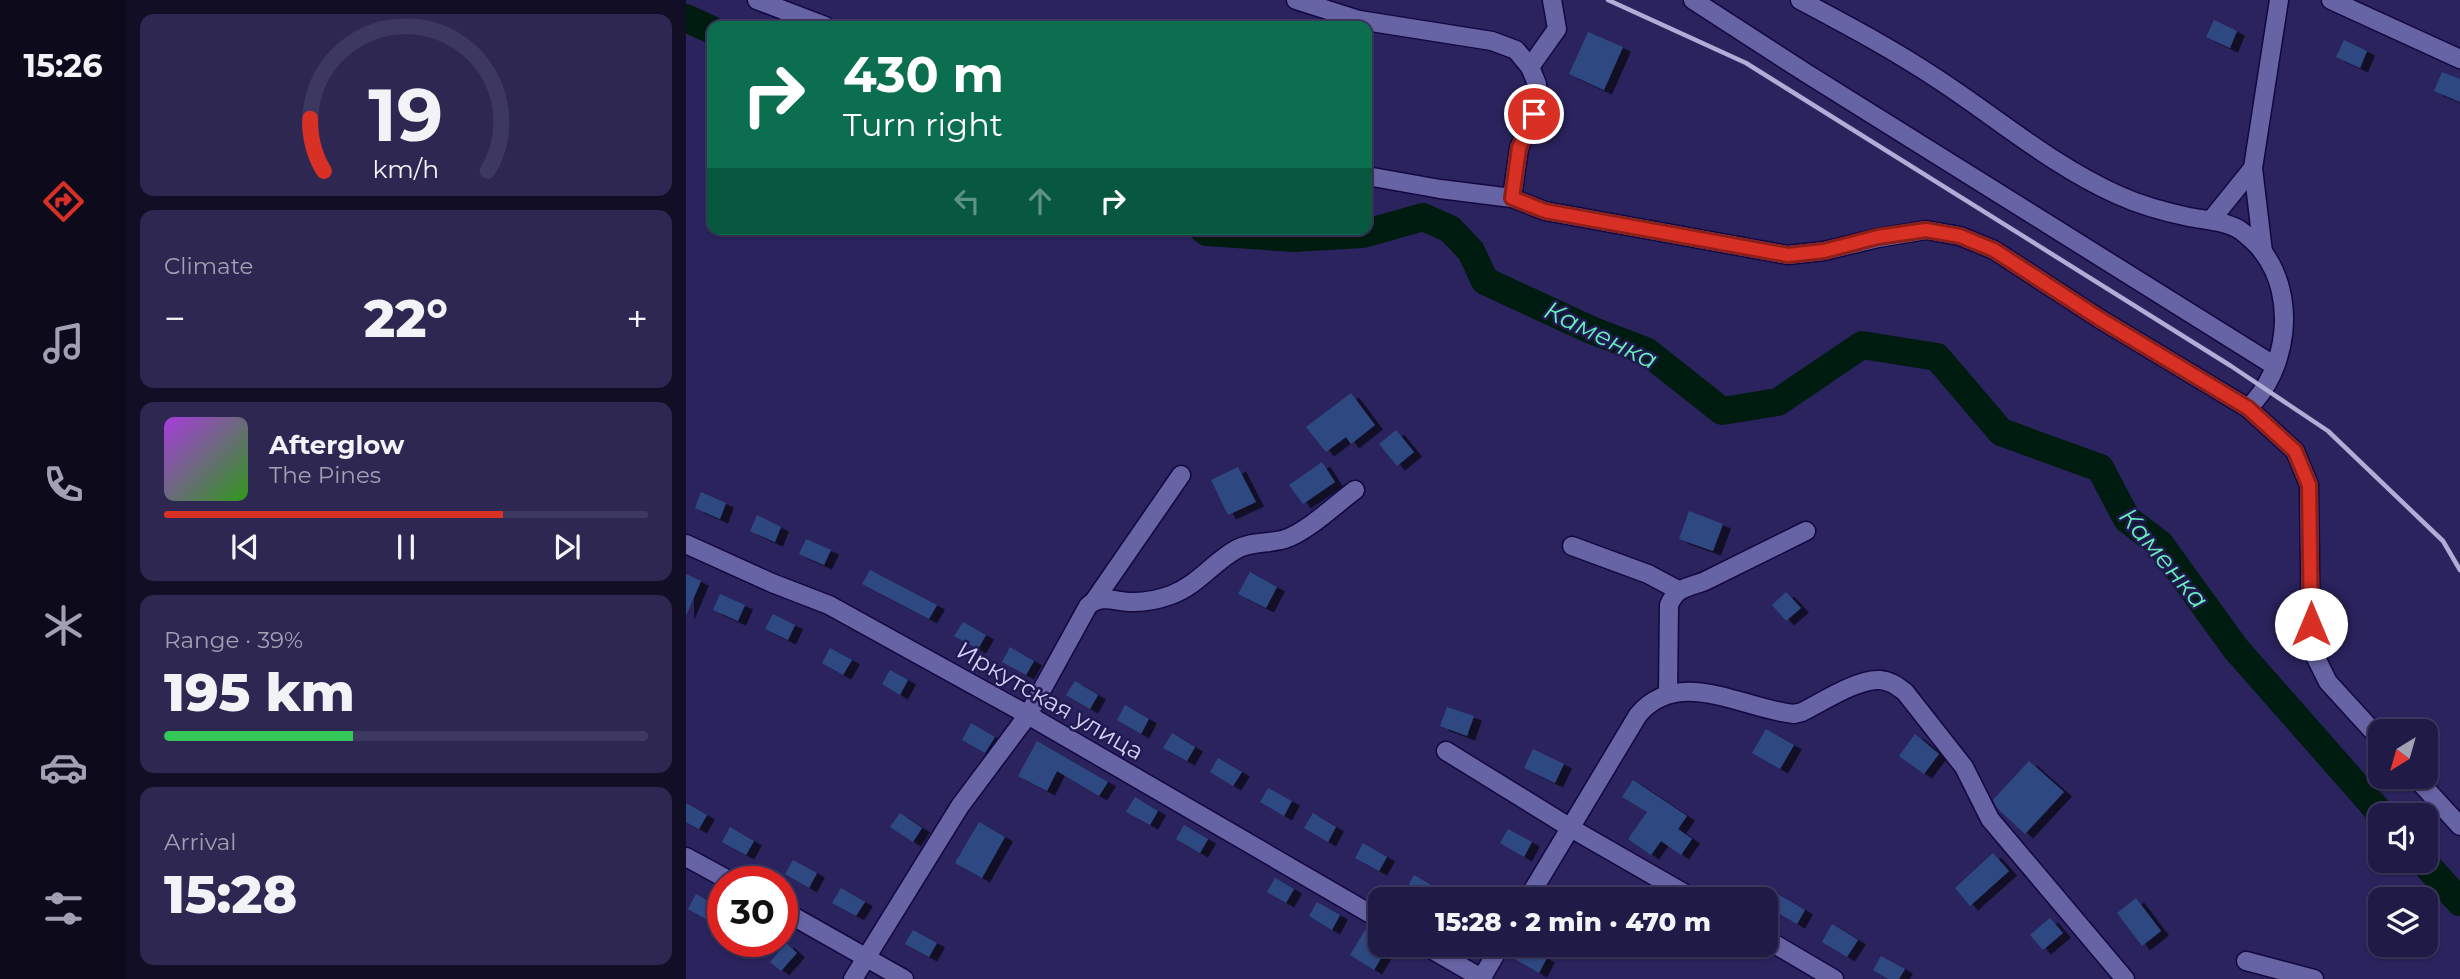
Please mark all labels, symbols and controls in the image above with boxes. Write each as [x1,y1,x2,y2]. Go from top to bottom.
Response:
text: 430 m [843,45,1004,104]
text: 15:26 [23,46,103,85]
icon: right [728,49,819,140]
text: 19 [369,71,443,159]
pin [1504,84,1564,144]
icon: arrive [1515,95,1553,133]
text: Turn right [843,105,1003,144]
text: km/h [373,154,439,184]
icon: directions [39,177,88,226]
icon: left [948,182,986,220]
icon: ahead [1021,182,1059,220]
icon: right [1094,182,1132,220]
text: Climate [164,252,253,280]
text: 22° [364,287,448,350]
water label: Каменка [1539,294,1663,376]
text: − [164,295,186,342]
text: + [626,295,648,342]
icon: music [39,319,88,368]
text: Afterglow [269,429,404,461]
icon: phone [39,460,88,509]
text: The Pines [269,461,381,489]
water label: Каменка [2112,501,2216,615]
icon: previous [226,528,264,566]
icon: pause [387,528,425,566]
icon: next [548,528,586,566]
position arrow [2274,587,2348,661]
icon: climate [39,601,88,650]
text: Range · 39% [164,626,303,654]
street label: Иркутская улица [952,635,1149,766]
text: 195 km [164,661,355,724]
north arrow [2368,719,2438,789]
map controls [2368,719,2438,957]
icon: car [39,743,88,792]
button: sound [2368,803,2438,873]
text: Arrival [164,828,237,856]
text: 15:28 [164,863,297,926]
speed limit sign: 30 [707,866,798,957]
icon: filters [39,884,88,933]
button: layers [2368,887,2438,957]
text: 15:28 · 2 min · 470 m [1435,906,1711,938]

